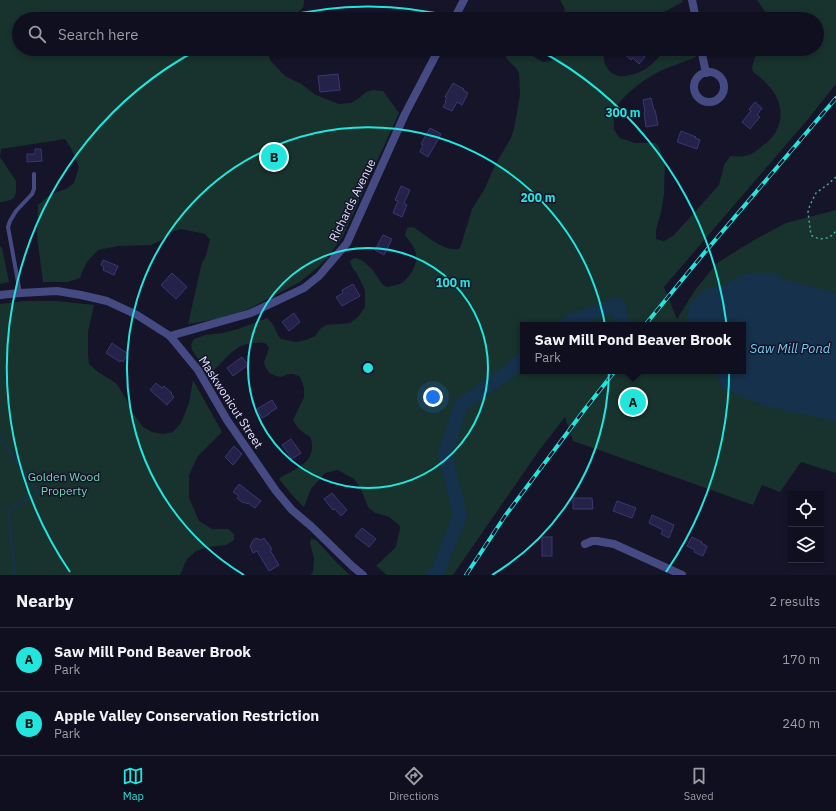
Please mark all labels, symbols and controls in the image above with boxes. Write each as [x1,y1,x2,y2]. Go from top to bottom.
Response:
search box [12,12,824,56]
icon: search [26,23,48,45]
text: Search here [58,25,138,44]
text: 300 m [605,105,641,120]
pin: B [261,142,287,172]
street label: Richards Avenue [326,156,379,244]
text: 200 m [520,190,556,205]
text: 100 m [435,275,471,290]
popup [520,322,746,374]
text: Saw Mill Pond Beaver Brook [534,330,732,349]
water label: Saw Mill Pond [750,340,831,357]
text: Park [534,349,561,366]
street label: Maskwonicut Street [196,353,266,451]
centre of rings [361,361,375,375]
your location [423,387,443,407]
pin: A [620,387,646,417]
park label: Golden Wood Property [28,469,100,498]
map controls [788,491,824,563]
button: locate [788,491,824,527]
button: layers [788,527,824,563]
text: Nearby [16,590,74,612]
text: 2 results [769,593,820,610]
text: Saw Mill Pond Beaver Brook [54,642,251,661]
text: A [25,651,33,668]
text: 170 m [782,651,820,668]
text: Park [54,661,80,678]
text: Apple Valley Conservation Restriction [54,706,319,725]
text: B [25,715,33,732]
text: 240 m [782,715,820,732]
text: Park [54,725,80,742]
tab: Map [122,765,144,803]
tab: Directions [389,765,439,803]
tab: Saved [684,765,714,803]

